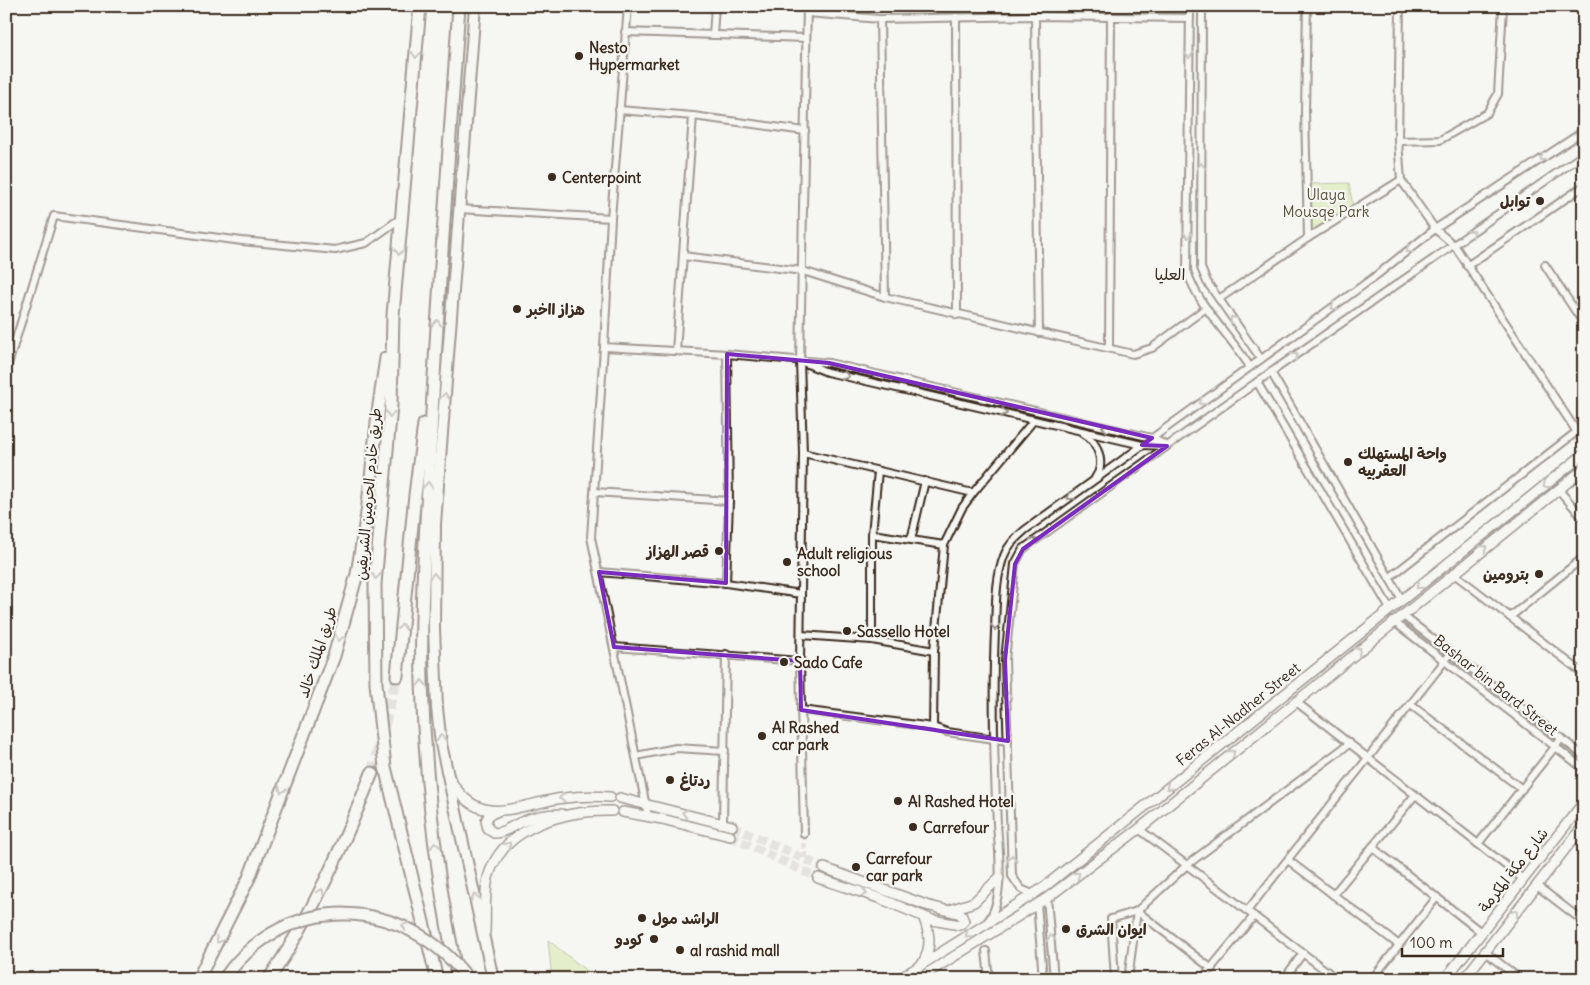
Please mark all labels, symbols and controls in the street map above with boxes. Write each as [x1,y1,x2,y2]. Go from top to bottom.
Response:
place label: Nesto Hypermarket [589,38,681,75]
marker: Nesto Hypermarket [573,50,585,62]
one-way arrow [411,51,422,59]
one-way arrow [1184,52,1194,59]
one-way arrow [1539,152,1549,161]
one-way arrow [1196,162,1207,170]
place label: Centerpoint [562,168,642,188]
marker: Centerpoint [546,171,558,183]
park label: Ulaya Mousqe Park [1282,185,1370,221]
place label: توابل [1500,192,1531,212]
marker: توابل [1534,195,1546,207]
one-way arrow [1467,230,1476,239]
one-way arrow [1183,232,1193,239]
one-way arrow [1406,244,1415,252]
one-way arrow [394,248,405,256]
district label: العليا [1154,264,1186,284]
place label: هزاز ااخبر [525,300,585,319]
one-way arrow [1330,301,1340,310]
marker: هزاز ااخبر [511,303,523,315]
one-way arrow [1230,315,1239,325]
one-way arrow [431,319,442,327]
one-way arrow [1290,352,1299,362]
one-way arrow [842,370,851,381]
one-way arrow [942,385,951,396]
one-way arrow [439,392,450,400]
one-way arrow [1199,396,1208,404]
street label: طريق خادم الحرمين الشريفين [351,407,388,581]
one-way arrow [1000,407,1009,418]
one-way arrow [385,410,396,418]
one-way arrow [1100,422,1109,433]
place label: واحة المستهلك العقربيه [1358,444,1447,480]
marker: واحة المستهلك العقربيه [1342,456,1354,468]
one-way arrow [1542,479,1551,488]
one-way arrow [423,481,434,489]
one-way arrow [1066,491,1076,500]
one-way arrow [1028,538,1038,547]
place label: قصر الهزاز [645,542,709,561]
place label: Adult religious school [797,544,893,580]
marker: قصر الهزاز [713,545,725,557]
one-way arrow [1479,545,1488,554]
marker: Adult religious school [781,556,793,568]
place label: بترومين [1483,565,1529,584]
marker: بترومين [1533,568,1545,580]
one-way arrow [371,572,382,580]
one-way arrow [429,572,439,580]
one-way arrow [1415,580,1424,589]
street label: طريق الملك خالد [293,604,341,700]
place label: Sassello Hotel [857,622,950,641]
one-way arrow [396,623,407,631]
one-way arrow [989,624,1000,632]
marker: Sassello Hotel [841,625,853,637]
street label: Bashar bin Bard Street [1430,630,1562,740]
one-way arrow [334,634,345,643]
one-way arrow [1352,647,1361,655]
place label: Sado Cafe [794,653,863,672]
marker: Sado Cafe [778,656,790,668]
street label: Feras Al-Nadher Street [1172,658,1304,770]
one-way arrow [417,678,428,686]
one-way arrow [1001,691,1012,699]
place label: Al Rashed car park [772,718,839,755]
marker: Al Rashed car park [756,730,768,742]
one-way arrow [436,734,446,743]
one-way arrow [1226,750,1235,758]
place label: ردتاغ [680,771,710,791]
marker: ردتاغ [664,774,676,786]
one-way arrow [1166,781,1175,789]
one-way arrow [278,786,288,794]
place label: Al Rashed Hotel [908,792,1014,811]
one-way arrow [557,793,566,803]
marker: Al Rashed Hotel [892,795,904,807]
one-way arrow [680,808,689,819]
place label: Carrefour [923,818,990,837]
marker: Carrefour [907,821,919,833]
street label: شارع مكة المكرمة [1474,824,1553,917]
one-way arrow [430,840,441,848]
one-way arrow [502,841,511,850]
place label: Carrefour car park [866,849,933,886]
one-way arrow [1007,854,1017,862]
marker: Carrefour car park [850,861,862,873]
one-way arrow [1071,872,1081,881]
one-way arrow [860,887,868,897]
one-way arrow [315,888,325,897]
one-way arrow [470,893,481,902]
place label: الراشد مول [652,909,719,929]
one-way arrow [1509,909,1518,919]
marker: الراشد مول [636,912,648,924]
place label: ايوان الشرق [1076,920,1147,940]
one-way arrow [401,922,410,933]
marker: ايوان الشرق [1060,923,1072,935]
scale bar [1402,925,1504,957]
one-way arrow [965,929,974,938]
place label: كودو [614,930,644,950]
marker: كودو [648,933,660,945]
text: 100 m [1410,933,1452,952]
one-way arrow [1045,934,1056,942]
one-way arrow [215,935,225,944]
place label: al rashid mall [690,941,780,960]
marker: al rashid mall [674,944,686,956]

